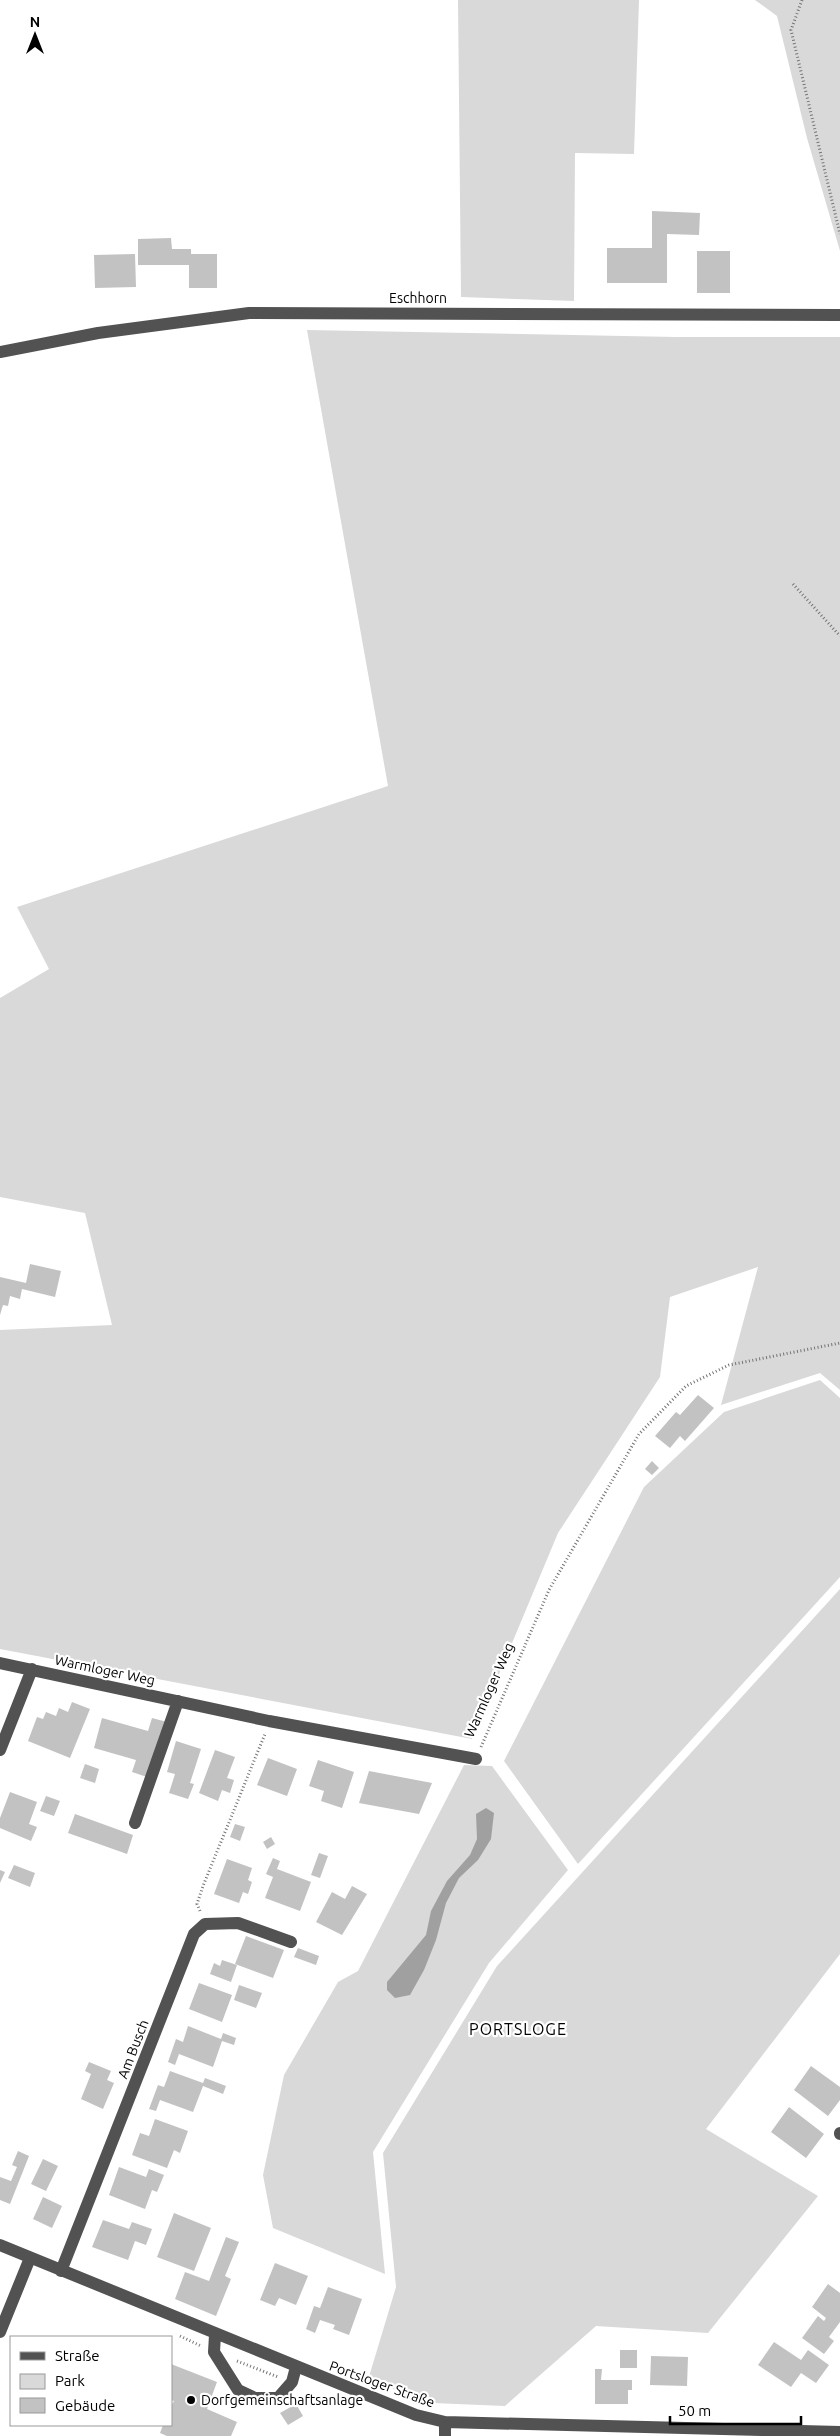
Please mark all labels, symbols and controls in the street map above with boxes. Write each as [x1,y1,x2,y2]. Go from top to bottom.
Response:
north arrow [10,10,60,60]
text: N [30,14,40,30]
street label: Eschhorn [389,290,447,306]
street label: Warmloger Weg [461,1640,517,1740]
street label: Warmloger Weg [53,1652,157,1688]
street label: Am Busch [114,2017,152,2081]
district label: PORTSLOGE [469,2020,567,2038]
legend [10,2336,172,2426]
text: Straße [55,2347,99,2364]
street label: Portsloger Straße [327,2358,437,2410]
text: Park [55,2372,85,2389]
place label: Dorfgemeinschaftsanlage [201,2392,363,2408]
marker: Dorfgemeinschaftsanlage [185,2394,197,2406]
scale bar [670,2394,801,2426]
text: Gebäude [55,2397,115,2414]
text: 50 m [678,2402,711,2419]

